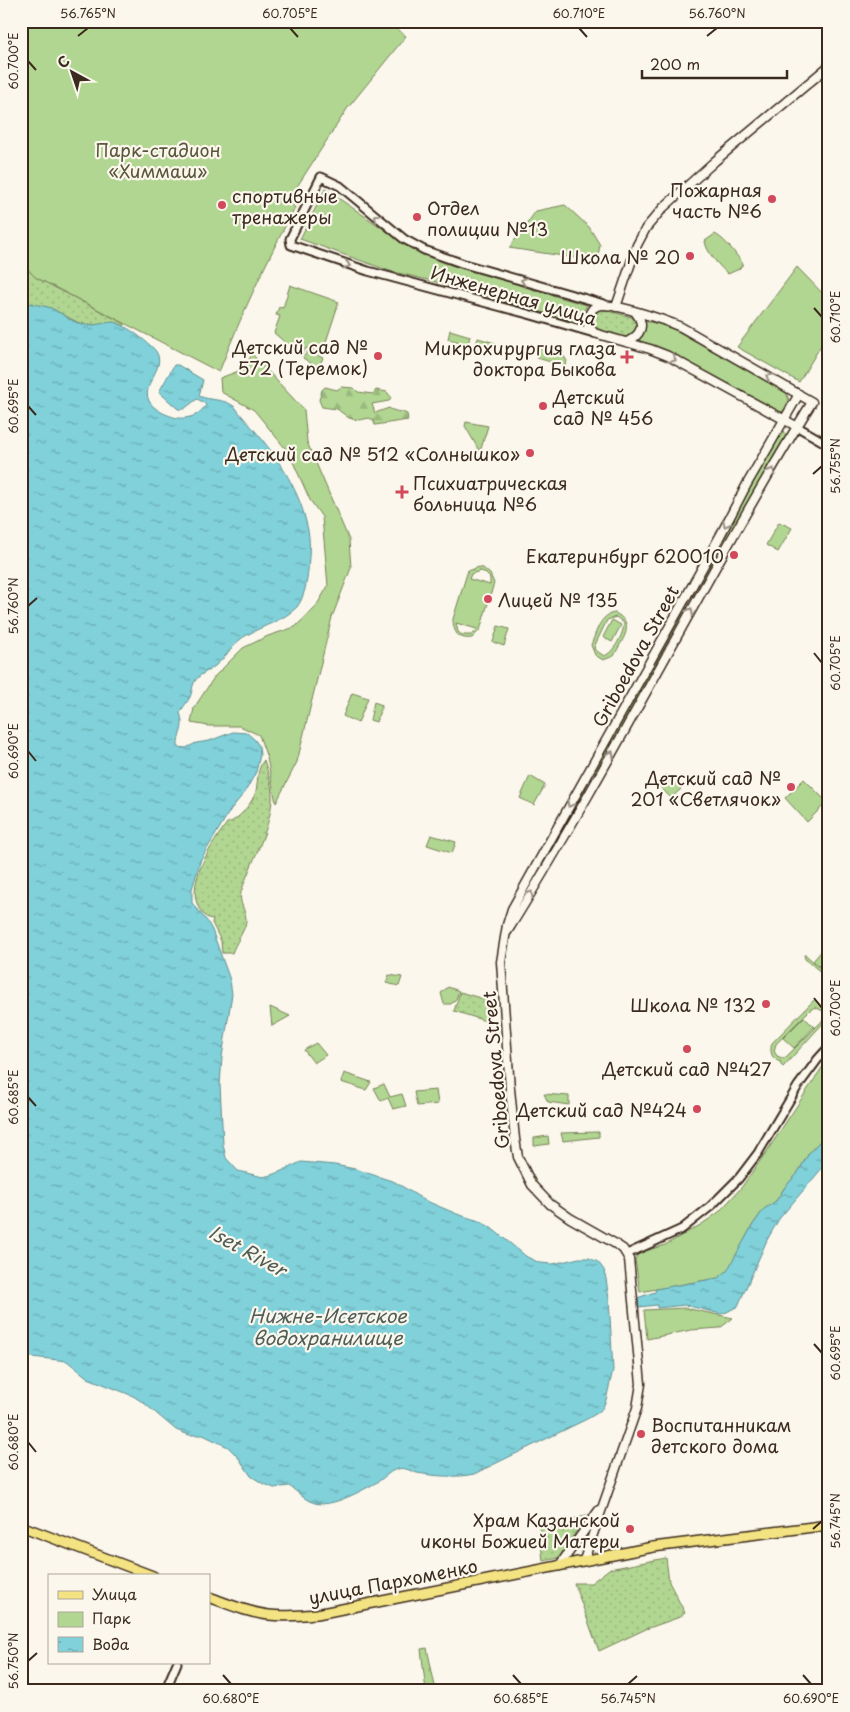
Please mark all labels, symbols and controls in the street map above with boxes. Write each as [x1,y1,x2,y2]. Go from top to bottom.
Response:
text: 56.765°N [60,4,116,22]
text: 60.705°E [262,4,318,22]
text: 60.710°E [553,4,605,22]
text: 56.760°N [688,4,746,22]
text: 60.700°E [4,33,22,89]
north arrow [48,48,98,98]
scale bar [642,48,788,80]
text: С [53,50,74,73]
text: 200 m [650,52,700,75]
park label: Парк-стадион «Химмаш» [95,136,221,184]
place label: Пожарная часть №6 [670,176,762,224]
place label: спортивные тренажеры [232,182,338,230]
marker: Пожарная часть №6 [766,193,778,205]
place label: Отдел полиции №13 [427,194,548,242]
marker: спортивные тренажеры [216,199,228,211]
marker: Отдел полиции №13 [411,211,423,223]
one-way arrow [374,214,383,222]
place label: Школа № 20 [561,243,680,270]
marker: Школа № 20 [684,250,696,262]
street label: Инженерная улица [428,258,601,332]
one-way arrow [343,259,351,269]
one-way arrow [520,277,528,287]
text: 60.710°E [826,291,844,343]
place label: Детский сад № 572 (Теремок) [232,333,368,381]
place label: Микрохирургия глаза доктора Быкова [424,334,617,382]
marker: Детский сад № 572 (Теремок) [372,350,384,362]
marker: Микрохирургия глаза доктора Быкова [620,350,634,364]
one-way arrow [668,353,677,363]
one-way arrow [766,373,775,383]
text: 60.695°E [4,379,22,433]
place label: Детский сад № 456 [552,383,653,431]
marker: Детский сад № 456 [537,400,549,412]
text: 56.755°N [826,438,844,494]
place label: Детский сад № 512 «Солнышко» [224,440,520,467]
marker: Детский сад № 512 «Солнышко» [524,447,536,459]
one-way arrow [765,467,775,476]
place label: Психиатрическая больница №6 [413,469,568,517]
marker: Психиатрическая больница №6 [395,485,409,499]
one-way arrow [722,519,732,528]
place label: Екатеринбург 620010 [526,542,724,569]
marker: Екатеринбург 620010 [728,549,740,561]
text: 56.760°N [4,577,22,635]
street label: Griboedova Street [585,580,685,732]
place label: Лицей № 135 [498,586,618,613]
marker: Лицей № 135 [482,593,494,605]
one-way arrow [684,608,694,617]
text: 60.705°E [826,635,844,691]
text: 60.690°E [4,723,22,779]
one-way arrow [605,750,615,759]
place label: Детский сад № 201 «Светлячок» [631,764,781,812]
marker: Детский сад № 201 «Светлячок» [785,781,797,793]
one-way arrow [566,798,576,807]
one-way arrow [523,890,533,899]
text: 60.700°E [826,980,844,1036]
street label: Griboedova Street [475,990,515,1150]
place label: Школа № 132 [630,991,756,1018]
marker: Школа № 132 [760,998,772,1010]
marker: Детский сад №427 [681,1043,693,1055]
place label: Детский сад №427 [602,1055,771,1082]
text: 60.685°E [4,1069,22,1125]
place label: Детский сад №424 [515,1096,687,1123]
marker: Детский сад №424 [691,1103,703,1115]
water label: Iset River [204,1217,294,1284]
water label: Нижне-Исетское водохранилище [249,1301,407,1351]
text: 60.695°E [826,1326,844,1380]
place label: Воспитанникам детского дома [651,1411,792,1459]
text: 60.680°E [4,1414,22,1470]
marker: Воспитанникам детского дома [635,1428,647,1440]
text: 56.745°N [826,1493,844,1549]
place label: Храм Казанской иконы Божией Матери [420,1506,620,1554]
marker: Храм Казанской иконы Божией Матери [624,1523,636,1535]
street label: улица Пархоменко [306,1551,480,1611]
legend [48,1574,210,1664]
text: Улица [92,1582,137,1605]
text: Парк [92,1606,131,1629]
text: Вода [92,1632,130,1655]
text: 56.750°N [4,1633,22,1689]
text: 60.680°E [203,1689,259,1707]
text: 60.685°E [493,1689,549,1707]
text: 56.745°N [600,1689,656,1707]
text: 60.690°E [783,1689,839,1707]

